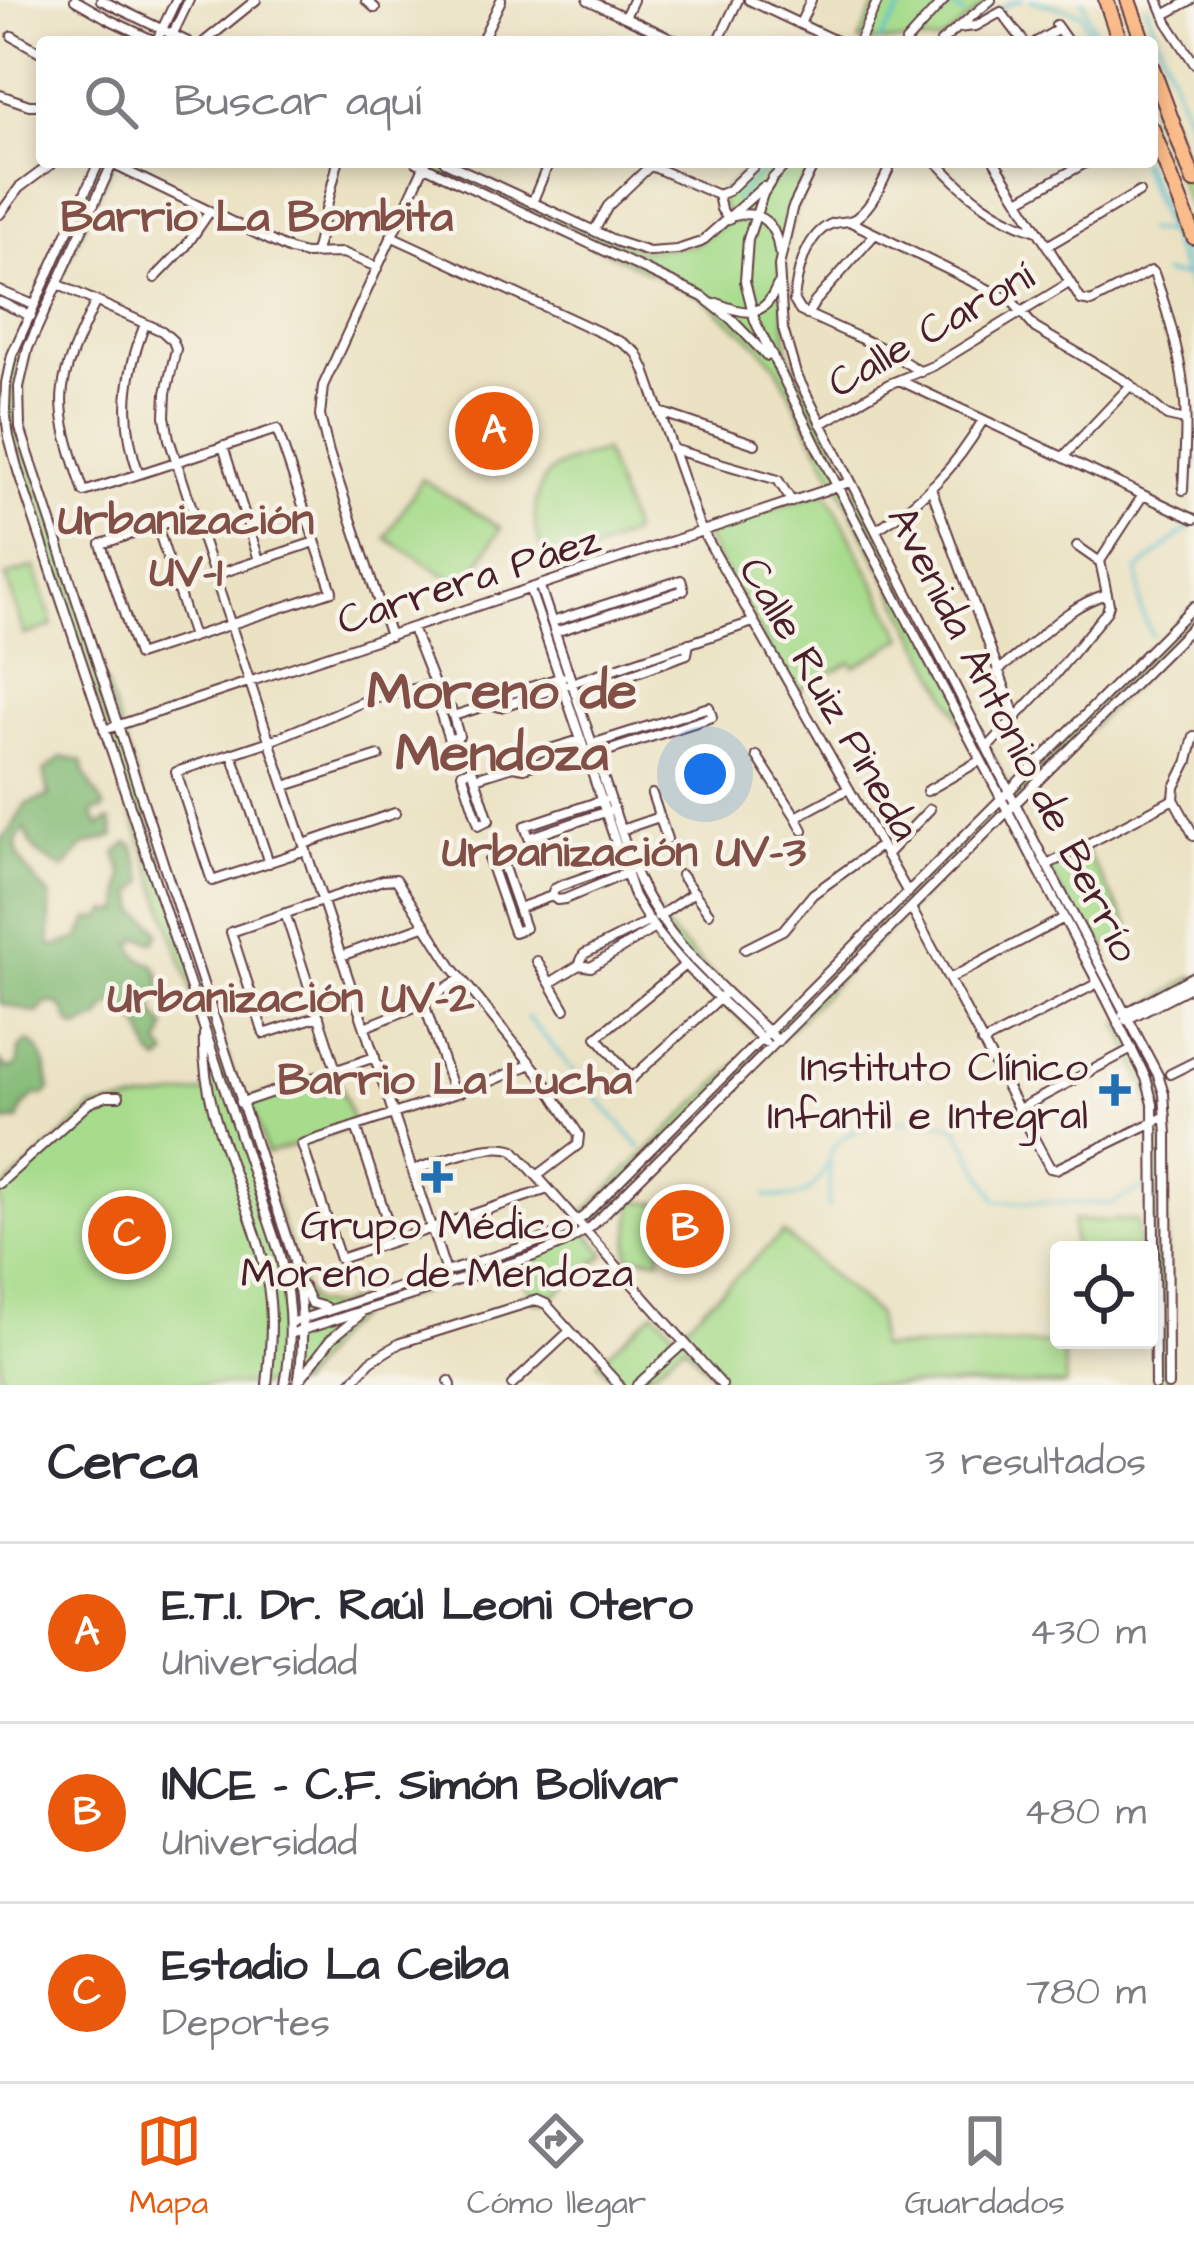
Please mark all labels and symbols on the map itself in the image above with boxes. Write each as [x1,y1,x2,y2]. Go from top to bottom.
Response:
district label: Barrio La Bombita [61,187,453,249]
street label: Calle Caroní [818,248,1046,413]
pin: A [455,386,533,476]
district label: Urbanización UV-1 [58,490,314,604]
street label: Avenida Antonio de Berrío [872,496,1153,972]
street label: Carrera Páez [330,511,608,651]
street label: Calle Ruiz Pineda [724,547,933,852]
district label: Moreno de Mendoza [367,655,637,792]
your location [675,744,735,804]
district label: Urbanización UV-3 [442,822,806,884]
district label: Urbanización UV-2 [107,968,475,1030]
place label: Instituto Clínico Infantil e Integral [767,1040,1088,1146]
district label: Barrio La Lucha [278,1050,632,1112]
marker: Instituto Clínico Infantil e Integral [1099,1074,1131,1106]
marker: Grupo Médico Moreno de Mendoza [421,1161,453,1193]
pin: B [646,1184,724,1274]
pin: C [88,1190,166,1280]
place label: Grupo Médico Moreno de Mendoza [241,1198,633,1304]

